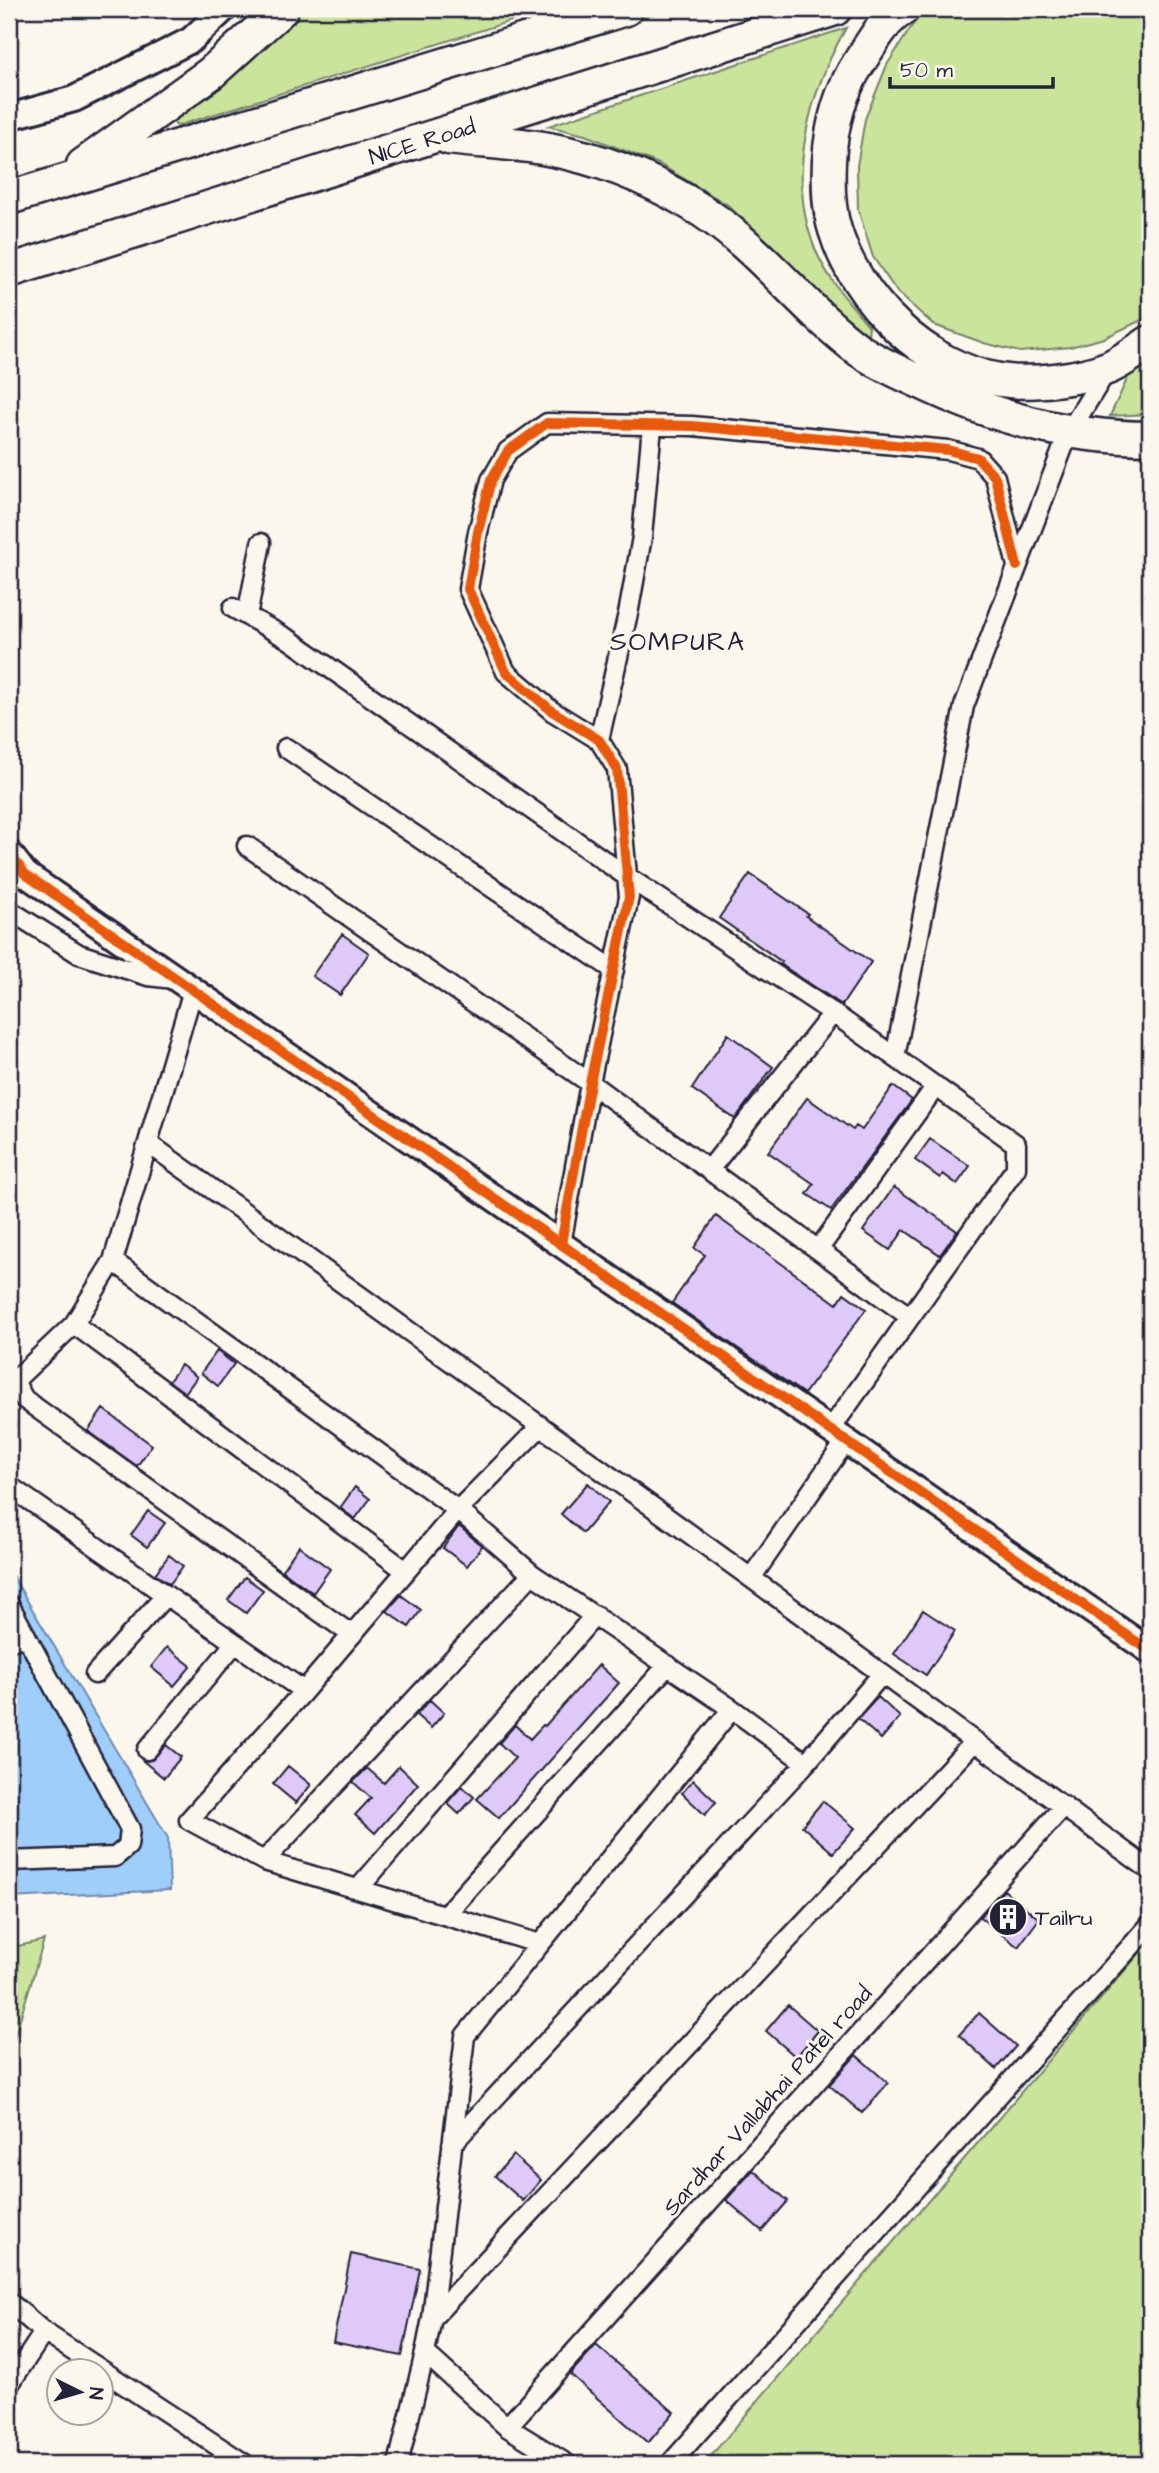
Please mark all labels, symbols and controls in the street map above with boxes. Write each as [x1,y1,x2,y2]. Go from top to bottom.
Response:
scale bar [890,46,1052,90]
text: 50 m [900,56,954,85]
street label: NICE Road [365,111,480,173]
district label: SOMPURA [610,624,746,660]
building icon: Tailru [987,1896,1029,1938]
place label: Tailru [1035,1902,1093,1934]
street label: Sardhar Vallabhai Patel road [656,1978,880,2223]
north arrow [46,2358,116,2428]
text: N [81,2386,109,2401]

